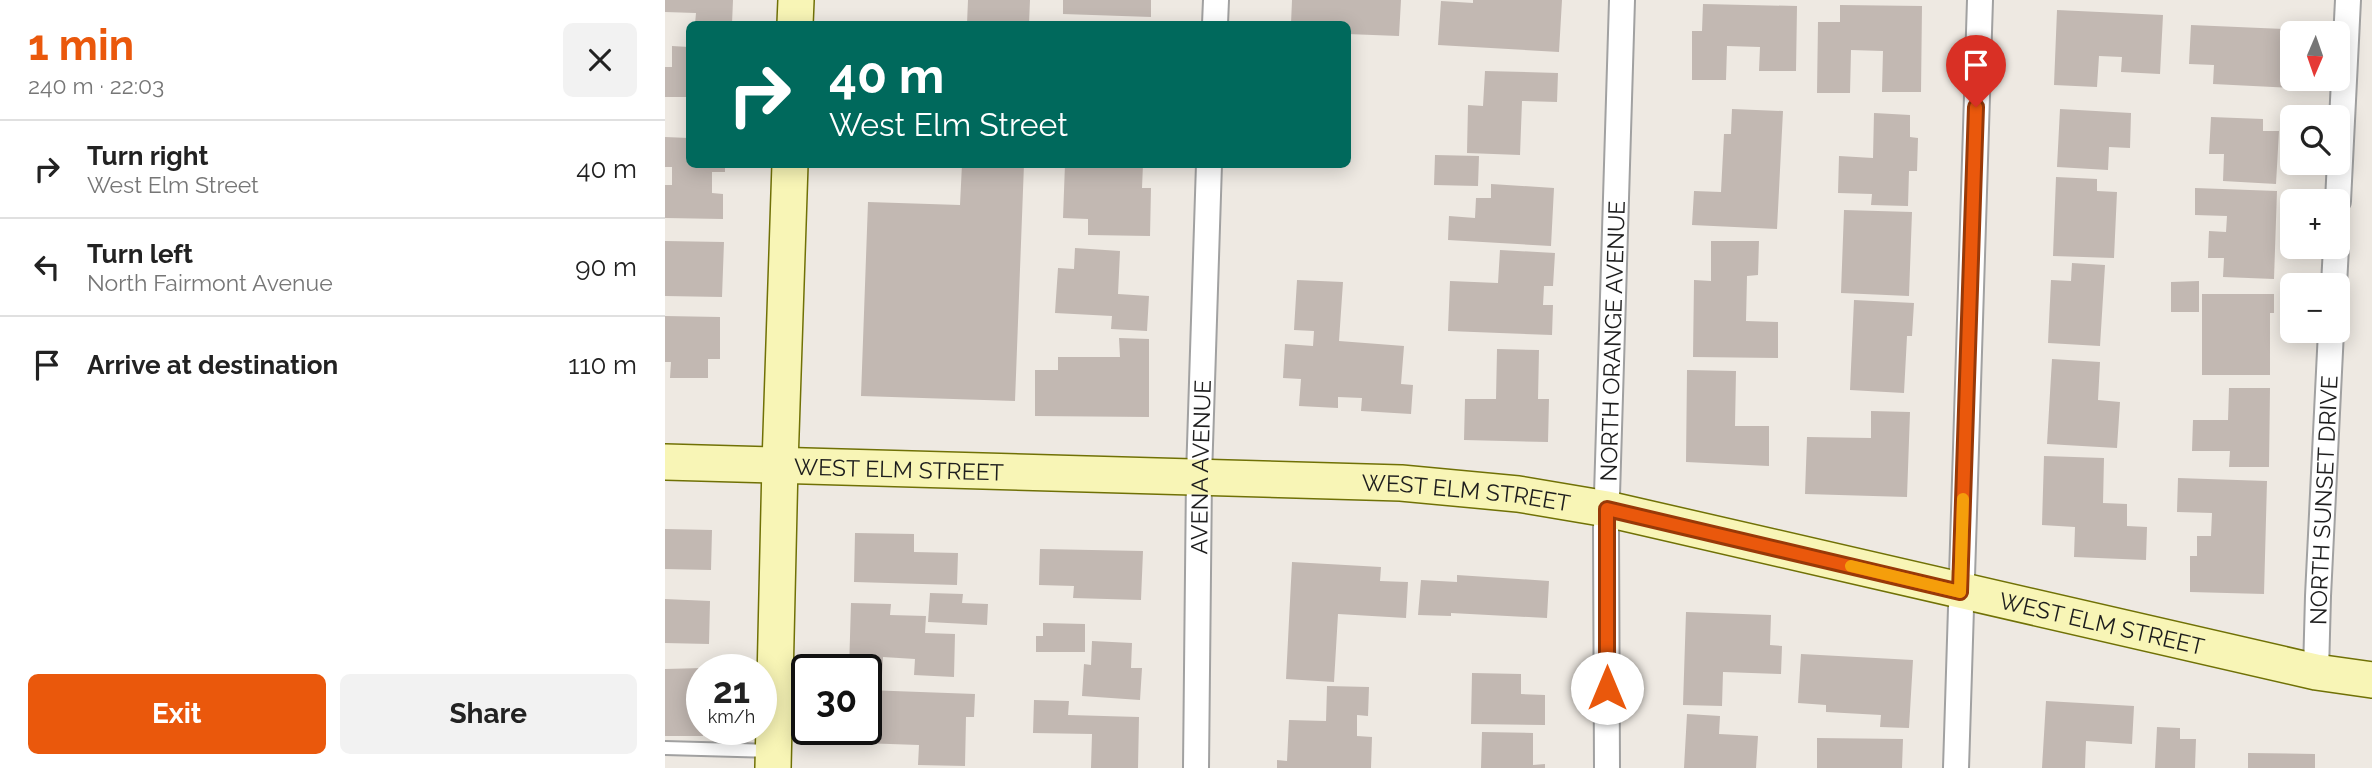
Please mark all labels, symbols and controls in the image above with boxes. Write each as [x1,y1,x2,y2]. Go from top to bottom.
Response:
text: 1 min [28,21,134,70]
north arrow [2280,21,2350,91]
map controls [2280,21,2350,343]
button: close [563,23,637,97]
pin [1946,35,2006,107]
icon: arrive [1957,46,1995,84]
text: 40 m [829,47,944,104]
icon: right [714,49,805,140]
text: 240 m · 22:03 [28,72,164,99]
button: search [2280,105,2350,175]
text: West Elm Street [829,106,1068,143]
text: Turn right [87,141,208,171]
icon: right [28,150,66,188]
text: 40 m [576,154,637,184]
text: West Elm Street [87,171,259,198]
button: + [2280,189,2350,259]
street label: NORTH ORANGE AVENUE [1594,200,1629,482]
text: Turn left [87,239,193,269]
icon: left [28,248,66,286]
text: 90 m [575,252,637,282]
text: North Fairmont Avenue [87,269,333,296]
button: − [2280,273,2350,343]
icon: arrive [28,346,66,384]
text: Arrive at destination [87,350,338,380]
text: 110 m [568,350,637,380]
street label: NORTH SUNSET DRIVE [2304,375,2342,625]
street label: AVENA AVENUE [1185,379,1216,554]
street label: WEST ELM STREET [794,452,1004,485]
street label: WEST ELM STREET [1361,468,1573,516]
street label: WEST ELM STREET [1997,586,2207,659]
position arrow [1570,651,1644,725]
speed limit sign: 30 [791,654,882,745]
text: 21 [713,670,750,711]
button: Exit [28,674,326,754]
button: Share [340,674,637,754]
text: km/h [708,706,755,727]

